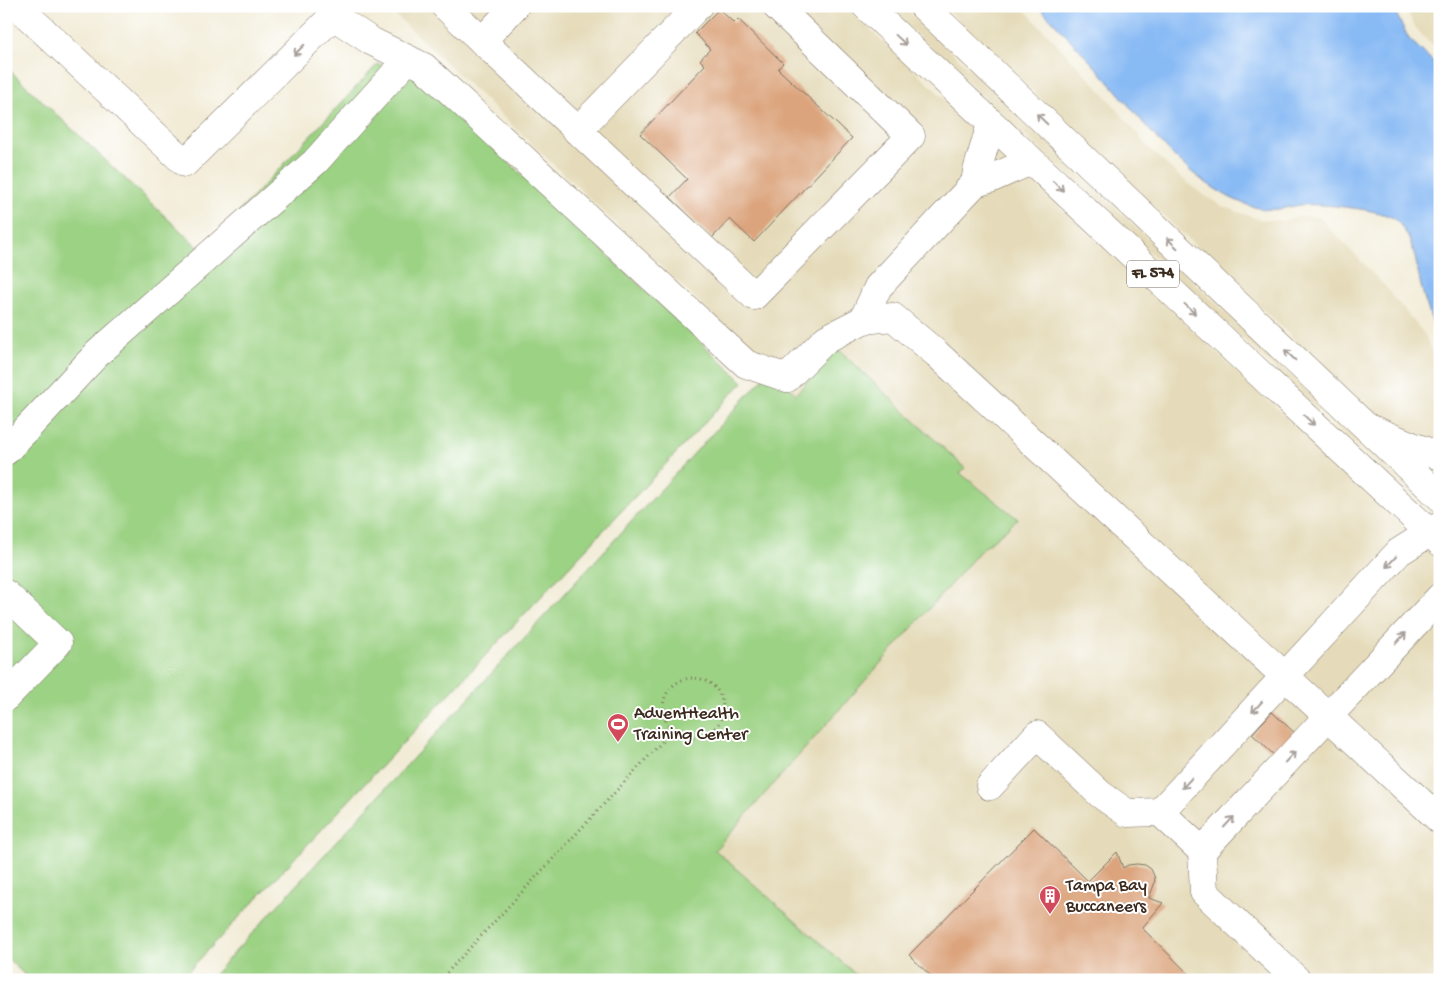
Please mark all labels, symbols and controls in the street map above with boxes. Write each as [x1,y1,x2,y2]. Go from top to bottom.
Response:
one-way arrow [895,34,908,45]
one-way arrow [293,44,305,56]
one-way arrow [1036,113,1048,125]
one-way arrow [1052,180,1065,192]
one-way arrow [1166,237,1179,249]
road number: FL 574 [1127,260,1179,288]
one-way arrow [1184,303,1196,315]
one-way arrow [1284,349,1296,361]
one-way arrow [1302,414,1315,426]
one-way arrow [1385,555,1396,568]
one-way arrow [1395,632,1407,645]
one-way arrow [1251,701,1263,714]
place label: AdventHealth Training Center [633,704,749,746]
sports icon: AdventHealth Training Center [606,712,630,743]
one-way arrow [1284,750,1296,763]
one-way arrow [1182,776,1193,789]
one-way arrow [1224,815,1235,828]
place label: Tampa Bay Buccaneers [1065,876,1147,918]
building icon: Tampa Bay Buccaneers [1038,884,1062,915]

